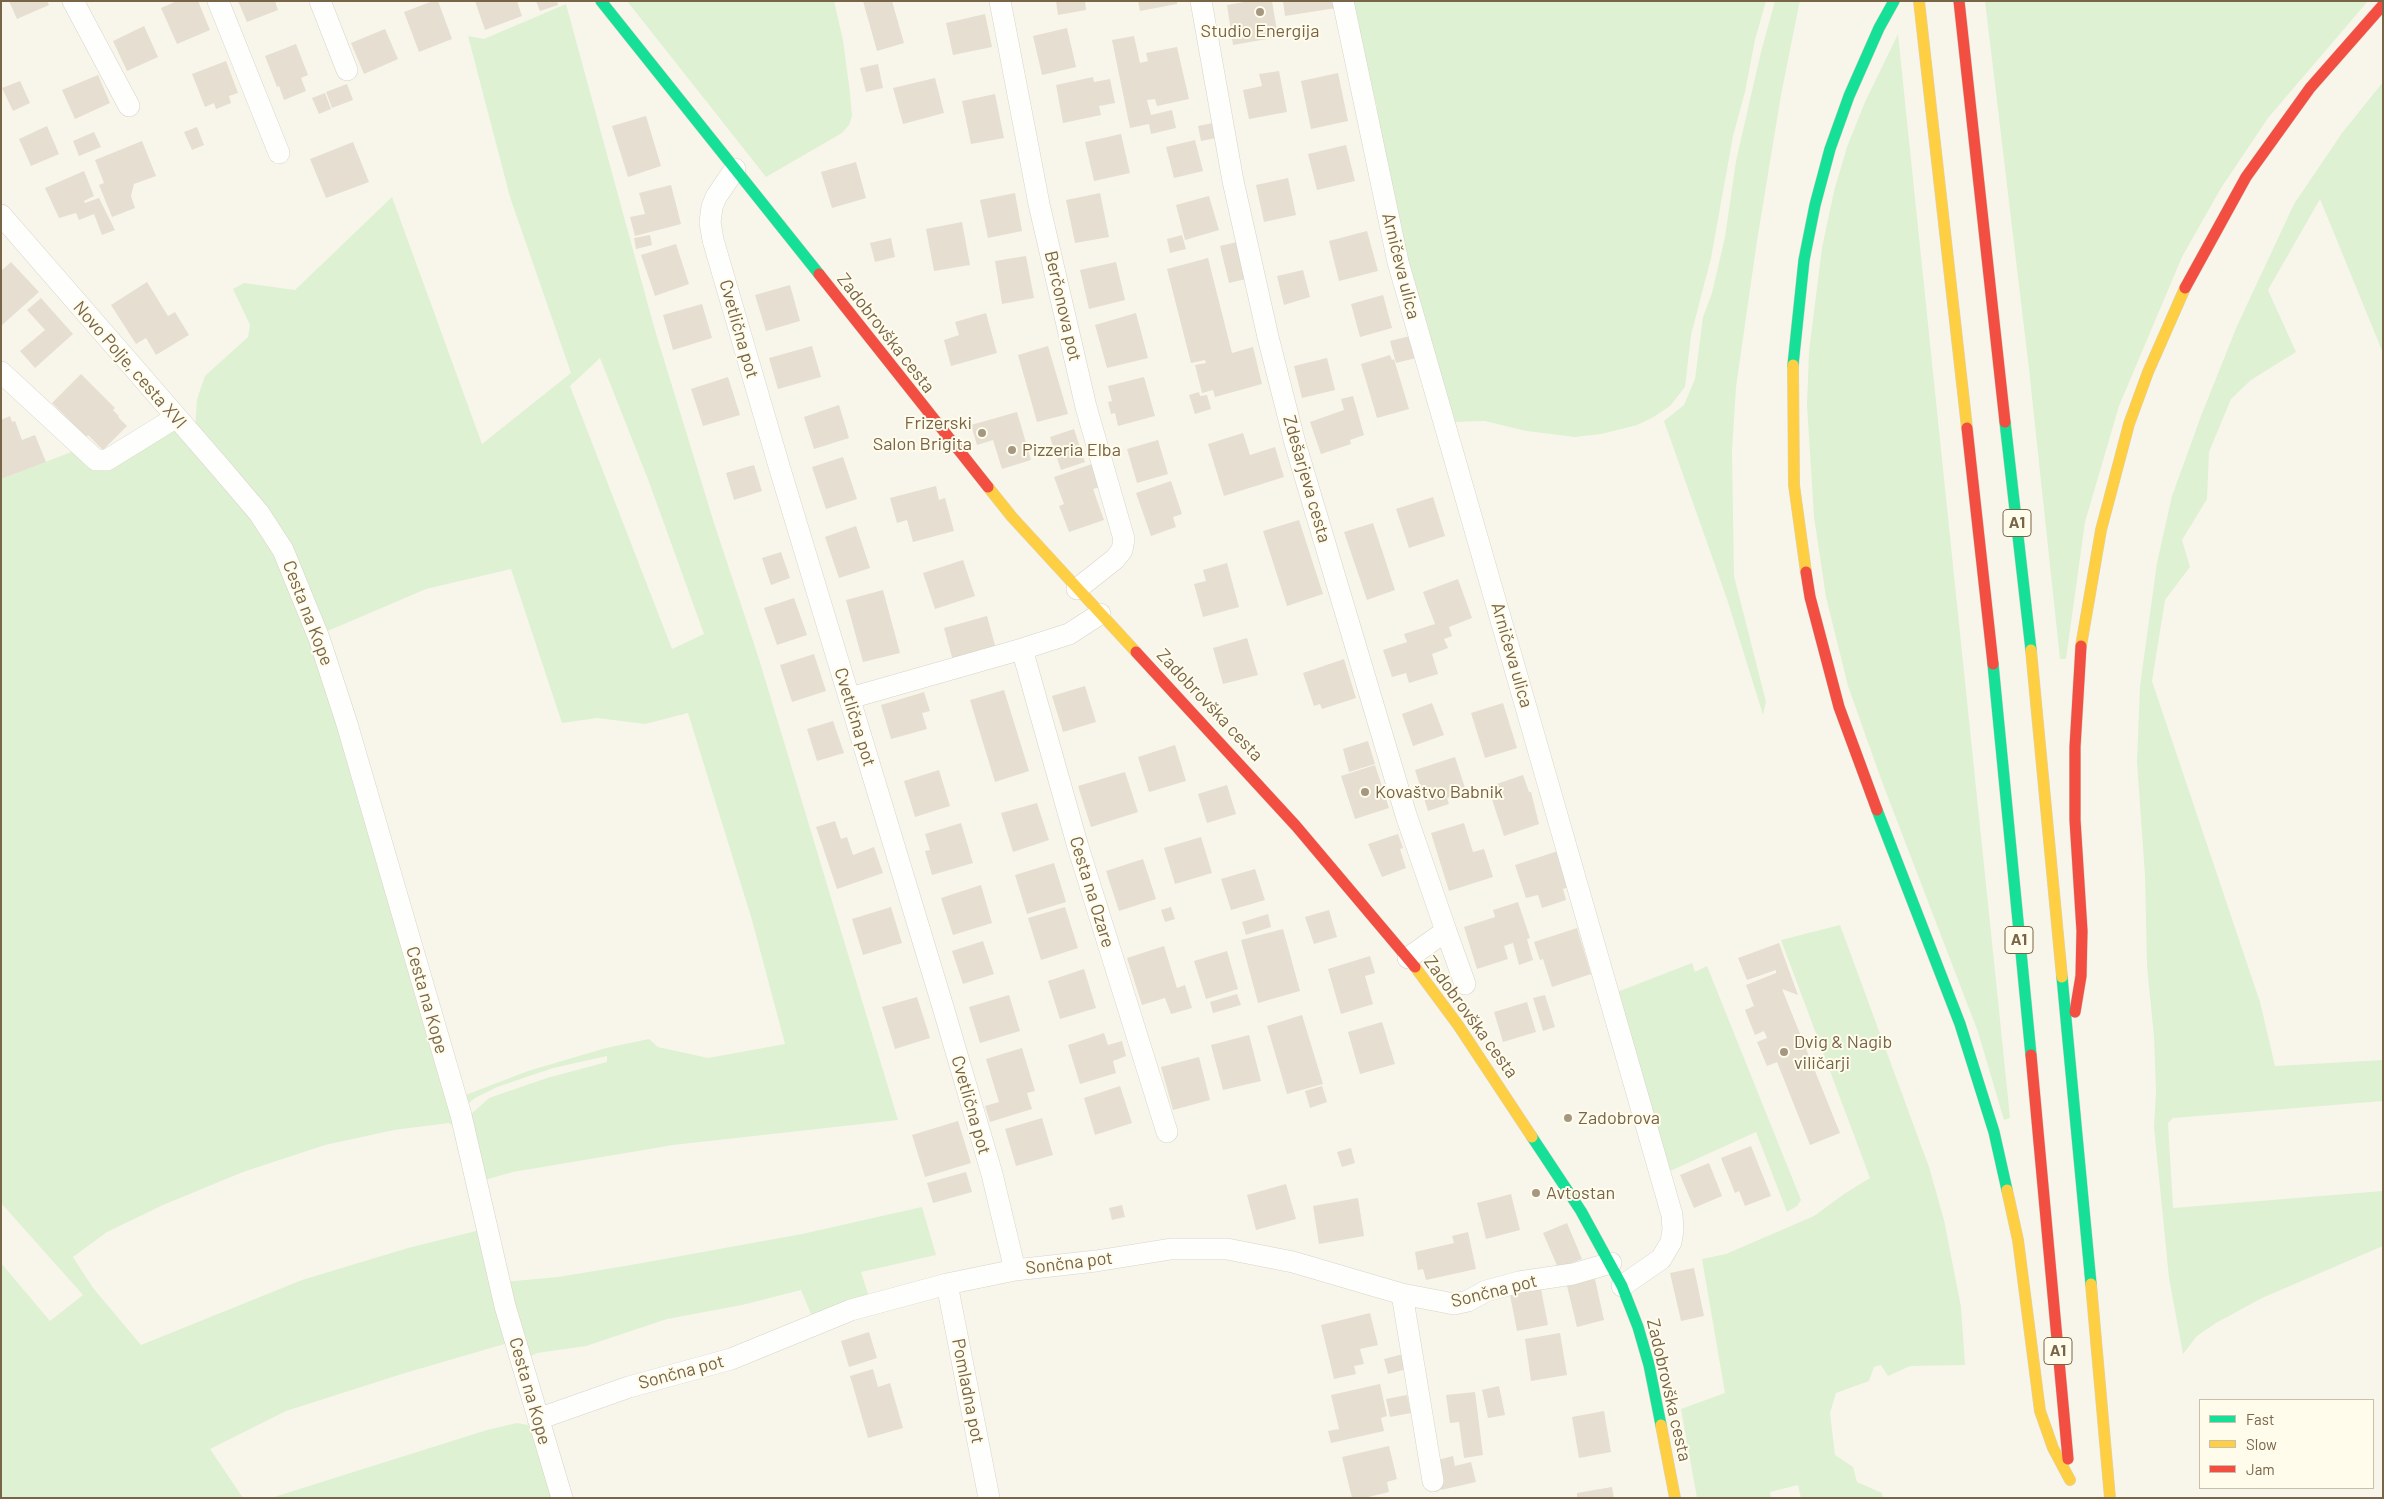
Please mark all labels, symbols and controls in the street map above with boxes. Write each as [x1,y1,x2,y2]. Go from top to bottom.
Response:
marker: Studio Energija [1254,6,1266,18]
place label: Studio Energija [1201,20,1319,42]
street label: Arničeva ulica [1377,211,1425,321]
street label: Berčonova pot [1040,249,1086,363]
street label: Zadobrovška cesta [833,269,939,397]
street label: Cvetlična pot [715,277,763,381]
street label: Novo Polje, cesta XVI [69,297,191,433]
place label: Frizerski Salon Brigita [873,412,972,454]
street label: Zdešarjeva cesta [1278,413,1336,545]
marker: Frizerski Salon Brigita [976,427,988,439]
place label: Pizzeria Elba [1022,439,1121,461]
marker: Pizzeria Elba [1006,444,1018,456]
road number: A1 [2003,509,2031,536]
street label: Cesta na Kope [278,557,338,669]
street label: Arničeva ulica [1487,600,1537,710]
street label: Zadobrovška cesta [1152,644,1268,766]
street label: Cvetlična pot [830,665,880,769]
place label: Kovaštvo Babnik [1375,781,1503,803]
marker: Kovaštvo Babnik [1359,786,1371,798]
street label: Cesta na Ozare [1065,834,1119,950]
road number: A1 [2005,926,2033,954]
street label: Cesta na Kope [401,944,453,1056]
street label: Zadobrovška cesta [1419,952,1523,1082]
place label: Dvig & Nagib viličarji [1794,1031,1892,1074]
marker: Dvig & Nagib viličarji [1778,1046,1790,1058]
street label: Cvetlična pot [947,1053,995,1157]
place label: Zadobrova [1578,1107,1660,1129]
marker: Zadobrova [1562,1112,1574,1124]
place label: Avtostan [1546,1182,1615,1204]
marker: Avtostan [1530,1187,1542,1199]
street label: Sončna pot [1024,1247,1114,1279]
street label: Sončna pot [1449,1270,1539,1312]
street label: Zadobrovška cesta [1642,1316,1696,1464]
street label: Cesta na Kope [504,1335,556,1447]
street label: Pomladna pot [947,1337,989,1445]
road number: A1 [2044,1338,2072,1364]
street label: Sončna pot [636,1350,726,1394]
legend [2199,1399,2374,1489]
text: Fast [2246,1410,2274,1428]
text: Slow [2246,1435,2277,1453]
text: Jam [2246,1460,2275,1478]

